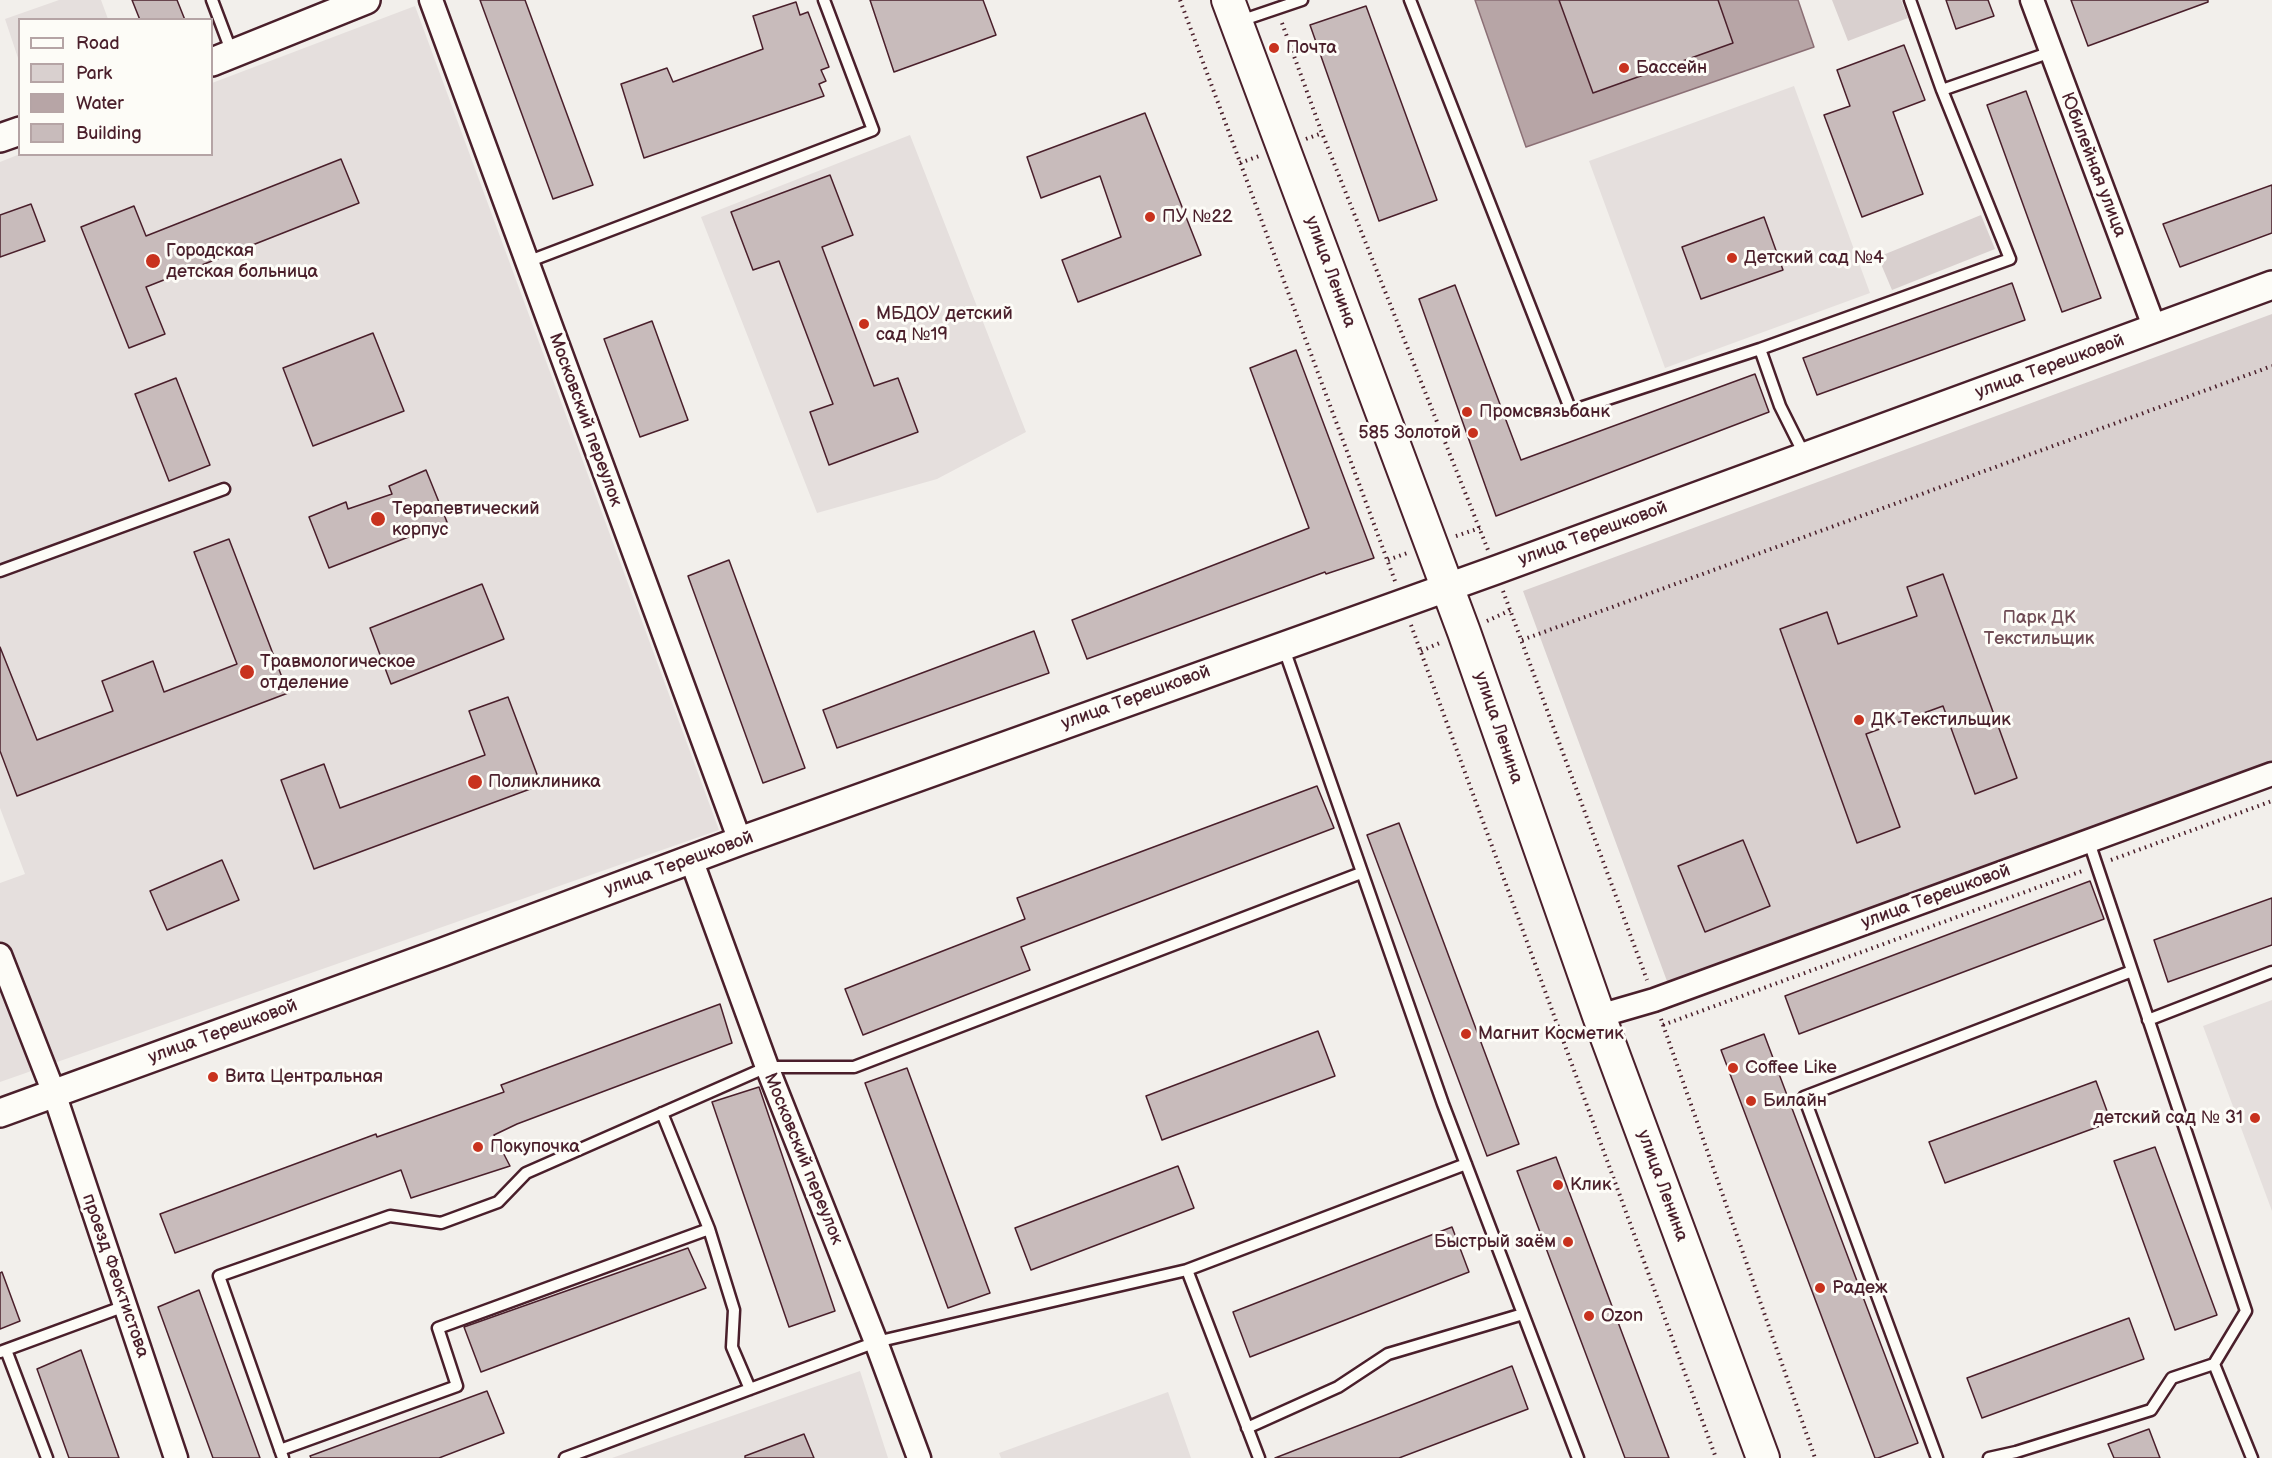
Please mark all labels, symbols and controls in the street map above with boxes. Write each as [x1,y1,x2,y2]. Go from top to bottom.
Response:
legend [18,18,213,156]
text: Road [76,33,120,54]
place label: Почта [1286,37,1337,59]
marker: Почта [1267,41,1281,55]
place label: Бассейн [1636,57,1707,79]
marker: Бассейн [1617,61,1631,75]
text: Park [76,63,112,84]
street label: Юбилейная улица [2055,89,2131,241]
text: Water [76,93,124,114]
text: Building [76,123,142,144]
place label: ПУ №22 [1162,206,1233,228]
marker: ПУ №22 [1143,210,1157,224]
street label: улица Ленина [1300,213,1360,331]
place label: Городская детская больница [166,240,318,282]
place label: Детский сад №4 [1744,247,1884,269]
marker: Детский сад №4 [1725,251,1739,265]
marker: Городская детская больница [144,252,162,270]
place label: МБДОУ детский сад №19 [876,303,1013,346]
marker: МБДОУ детский сад №19 [857,317,871,331]
street label: Московский переулок [544,330,626,510]
street label: улица Терешковой [1973,330,2127,404]
place label: Промсвязьбанк [1479,401,1610,423]
marker: Промсвязьбанк [1460,405,1474,419]
place label: 585 Золотой [1358,422,1461,444]
marker: 585 Золотой [1466,426,1480,440]
street label: улица Терешковой [1516,497,1670,571]
place label: Терапевтический корпус [392,498,540,540]
marker: Терапевтический корпус [369,510,387,528]
park label: Парк ДК Текстильщик [1984,607,2094,650]
place label: Травмологическое отделение [260,651,415,694]
street label: улица Терешковой [1059,661,1213,735]
marker: Травмологическое отделение [238,663,256,681]
street label: улица Ленина [1469,669,1527,787]
place label: ДК Текстильщик [1871,709,2011,731]
marker: ДК Текстильщик [1852,713,1866,727]
place label: Поликлиника [488,771,601,793]
marker: Поликлиника [466,773,484,791]
street label: улица Терешковой [602,827,756,901]
street label: улица Терешковой [1859,860,2013,934]
street label: улица Терешковой [146,995,300,1069]
place label: Магнит Косметик [1478,1023,1624,1045]
marker: Магнит Косметик [1459,1027,1473,1041]
place label: Coffee Like [1745,1057,1837,1079]
marker: Coffee Like [1726,1061,1740,1075]
place label: Вита Центральная [225,1066,383,1088]
marker: Вита Центральная [206,1070,220,1084]
street label: Московский переулок [759,1070,847,1248]
place label: Билайн [1763,1090,1827,1112]
marker: Билайн [1744,1094,1758,1108]
place label: детский сад № 31 [2093,1107,2243,1129]
marker: детский сад № 31 [2248,1111,2262,1125]
street label: улица Ленина [1632,1127,1692,1245]
place label: Покупочка [490,1136,580,1158]
marker: Покупочка [471,1140,485,1154]
place label: Клик [1570,1174,1611,1196]
marker: Клик [1551,1178,1565,1192]
street label: проезд Феоктистова [77,1191,153,1361]
place label: Быстрый заём [1434,1231,1556,1253]
marker: Быстрый заём [1561,1235,1575,1249]
place label: Радеж [1832,1277,1888,1299]
marker: Радеж [1813,1281,1827,1295]
place label: Ozon [1601,1305,1643,1327]
marker: Ozon [1582,1309,1596,1323]

